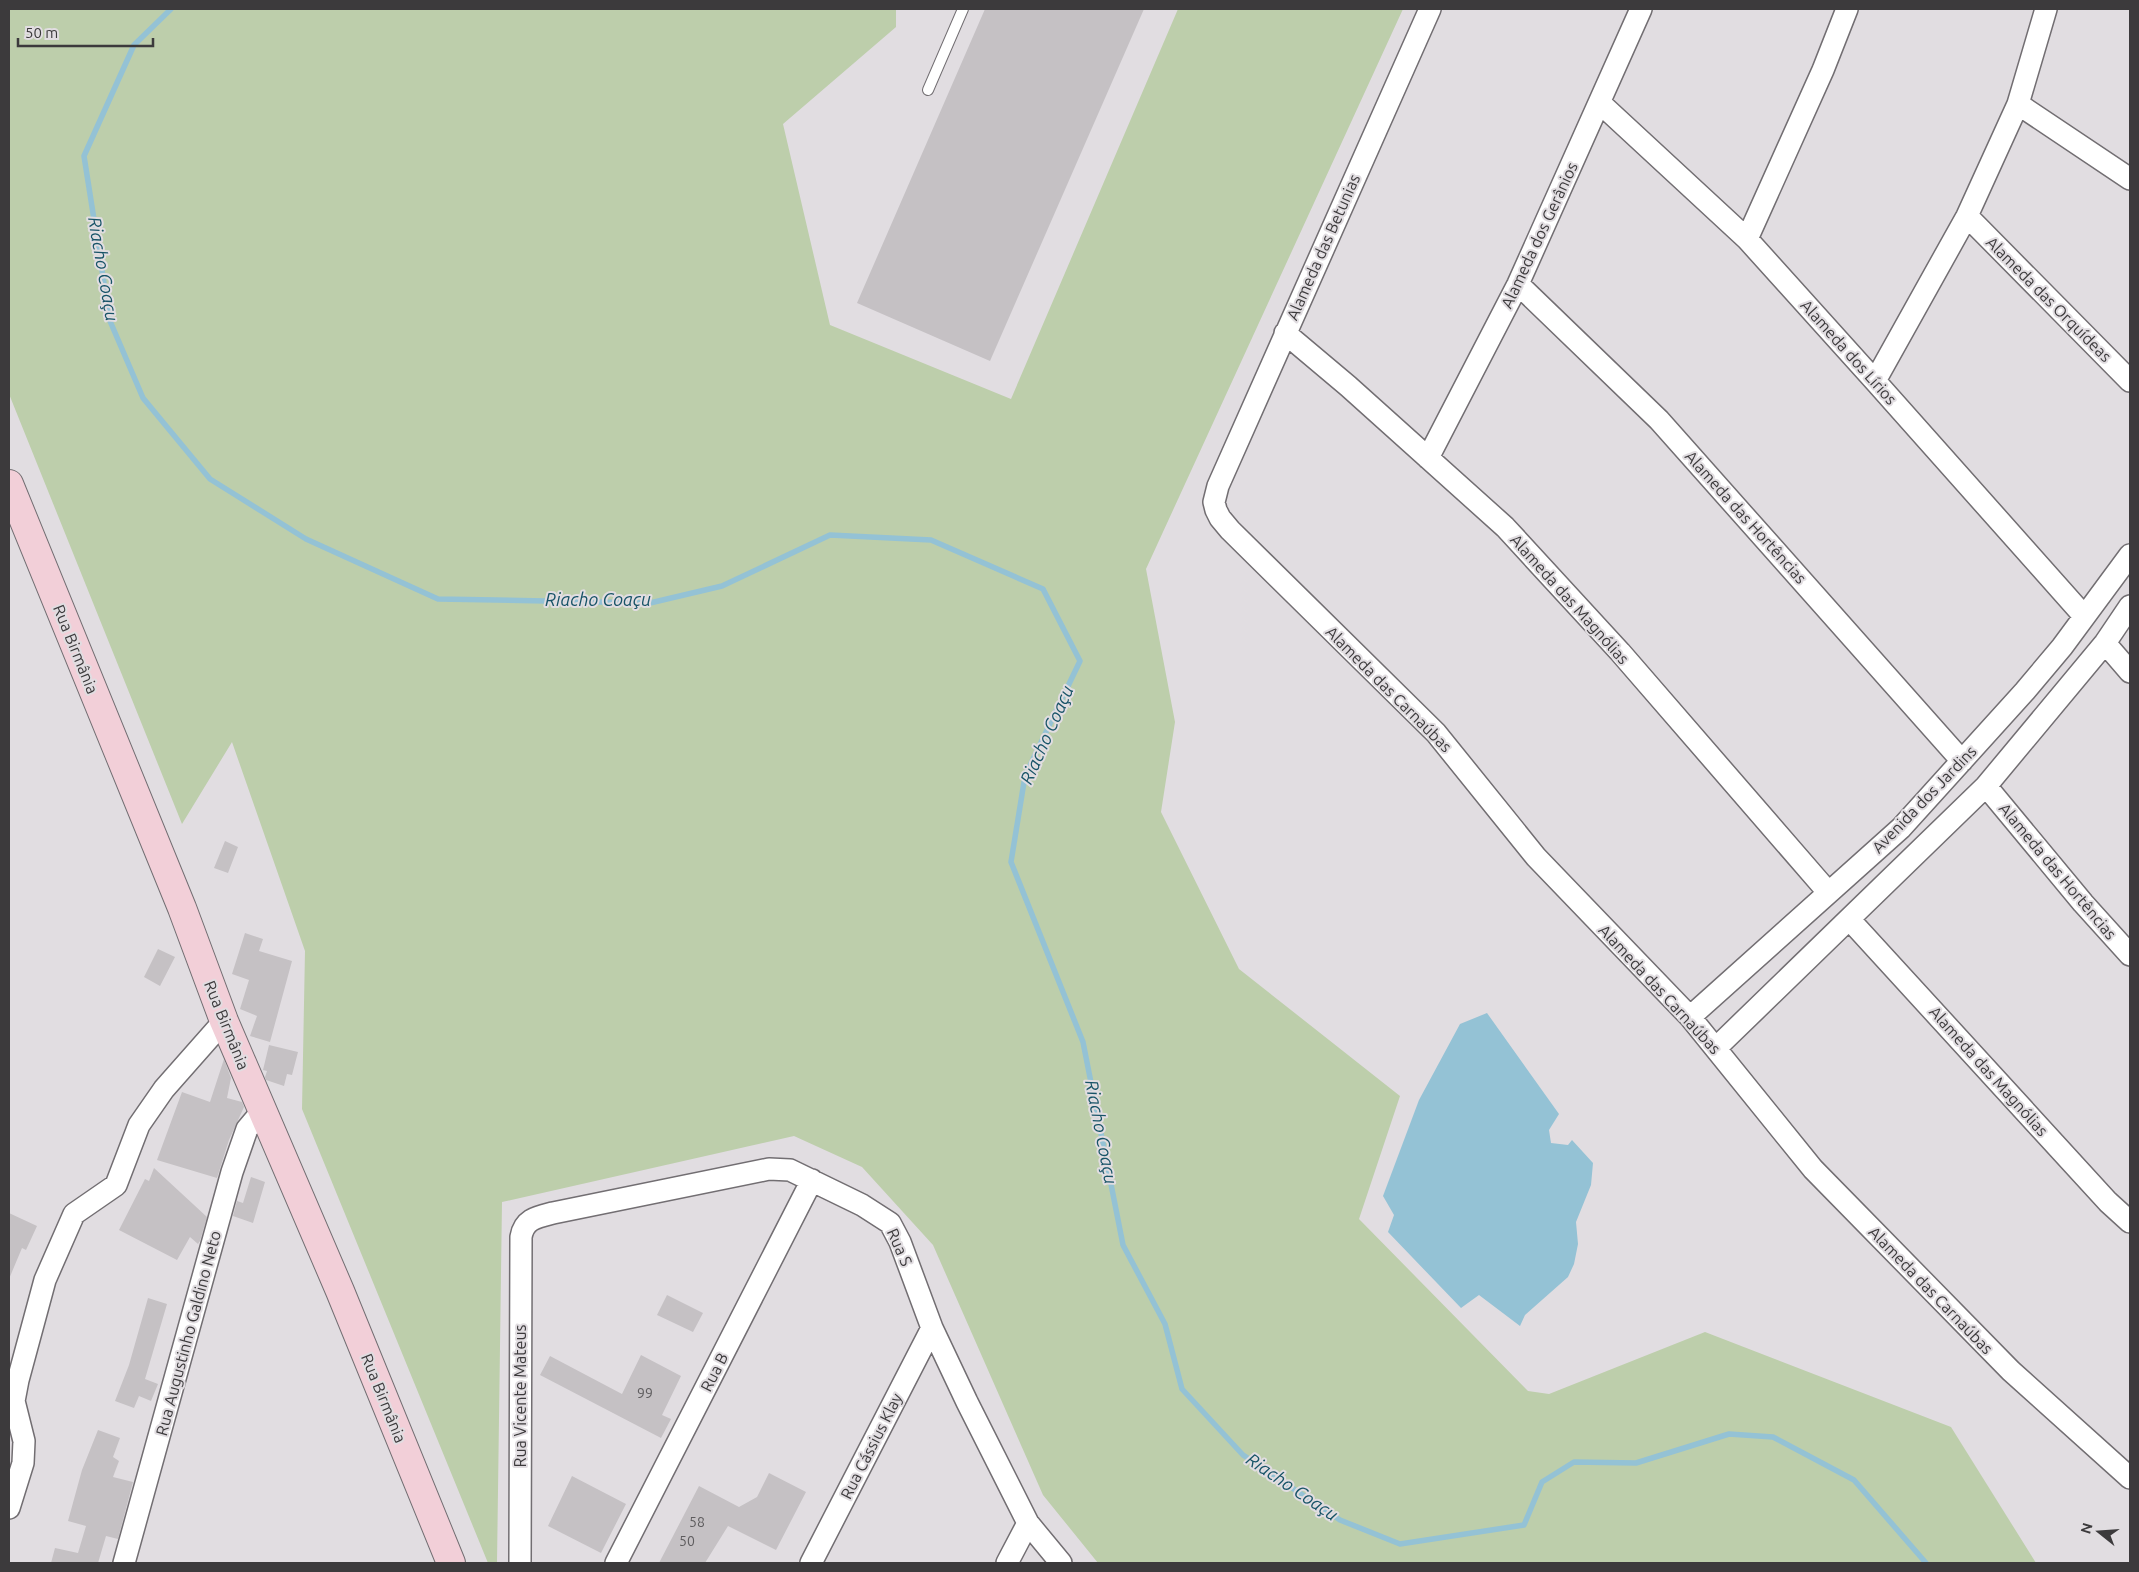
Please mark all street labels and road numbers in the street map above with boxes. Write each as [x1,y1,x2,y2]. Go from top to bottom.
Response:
street label: Alameda dos Gerânios [1497,159,1581,311]
street label: Alameda das Betunias [1283,171,1363,323]
street label: Alameda das Orquídeas [1983,233,2115,365]
street label: Alameda dos Lírios [1797,296,1901,408]
street label: Alameda das Hortências [1682,447,1810,587]
street label: Alameda das Magnólias [1507,531,1633,667]
street label: Rua Birmânia [50,602,102,696]
street label: Alameda das Carnaúbas [1323,623,1456,756]
street label: Avenida dos Jardins [1868,742,1980,856]
street label: Alameda das Hortências [1996,799,2120,943]
street label: Alameda das Carnaúbas [1595,921,1725,1057]
street label: Rua Birmânia [201,978,253,1072]
street label: Alameda das Magnólias [1926,1003,2052,1139]
street label: Alameda das Carnaúbas [1865,1223,1997,1357]
street label: Rua S [884,1225,916,1269]
street label: Rua Augustinho Galdino Neto [152,1228,224,1438]
street label: Rua Vicente Mateus [511,1324,529,1467]
street label: Rua B [697,1350,731,1394]
street label: Rua Birmânia [358,1351,410,1445]
street label: Rua Cássius Klay [837,1390,906,1502]

